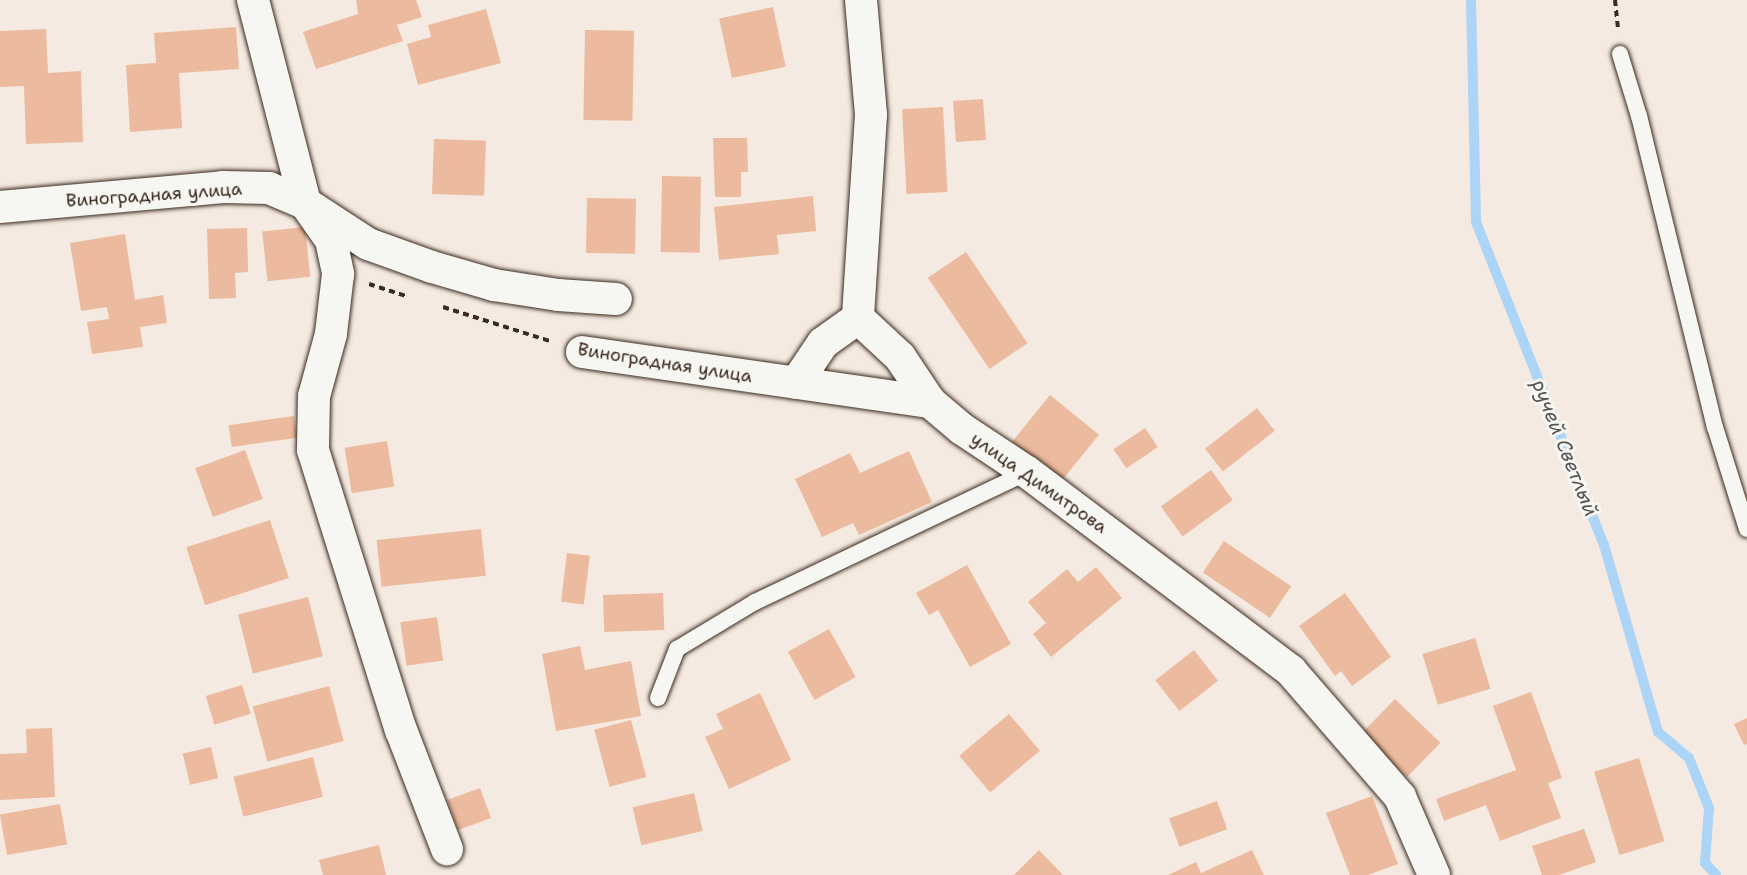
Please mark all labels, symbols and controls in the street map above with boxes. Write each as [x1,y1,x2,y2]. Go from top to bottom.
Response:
street label: Виноградная улица [65,178,243,212]
street label: Виноградная улица [576,339,754,387]
water label: ручей Светлый [1527,376,1603,520]
street label: улица Димитрова [967,428,1111,538]

